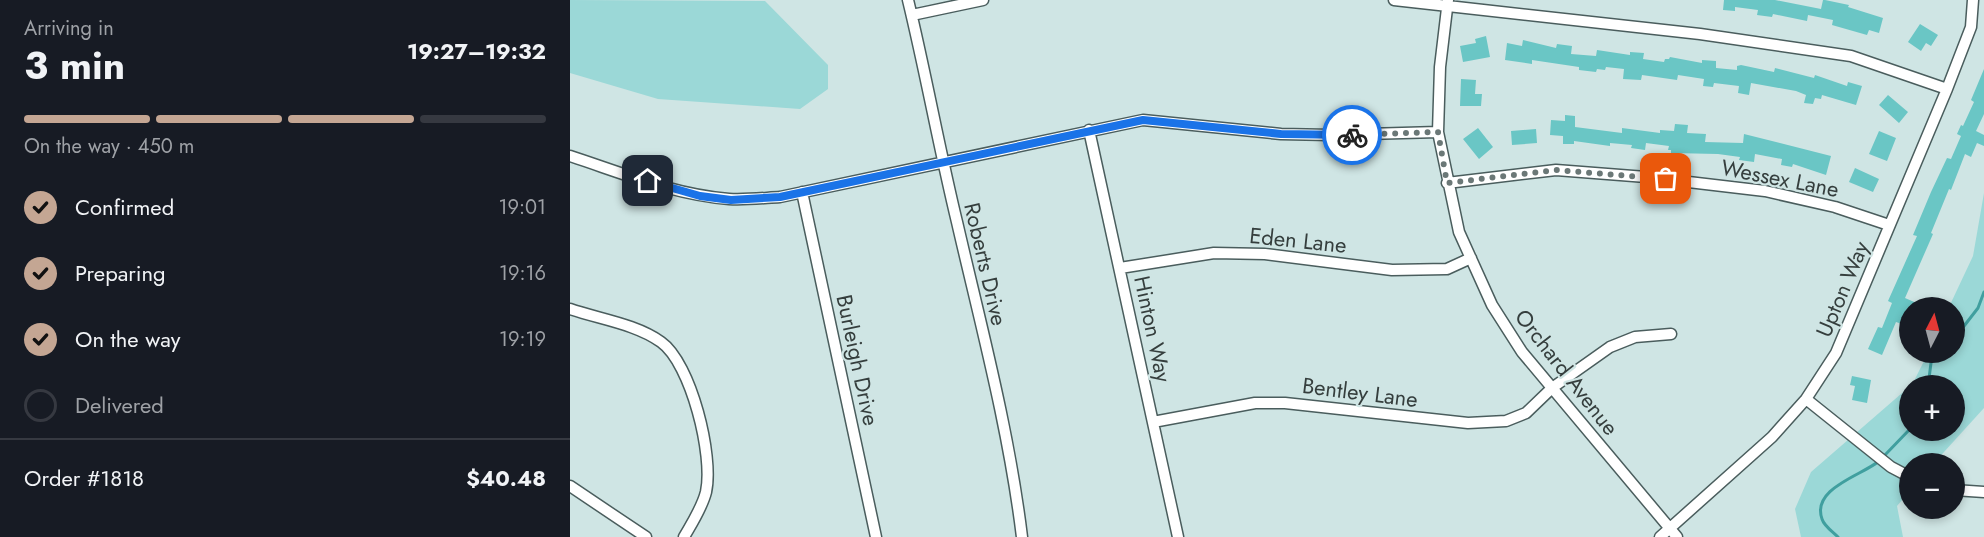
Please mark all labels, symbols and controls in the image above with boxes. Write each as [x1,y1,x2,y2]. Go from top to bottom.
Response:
text: Arriving in [24,14,114,43]
text: 19:27–19:32 [407,35,546,67]
text: 3 min [24,37,125,94]
courier [1322,105,1382,165]
icon: bike [1336,119,1369,152]
text: On the way · 450 m [24,132,194,161]
street label: Wessex Lane [1718,151,1842,205]
pin [1640,153,1691,204]
pin [622,155,673,206]
icon: bag [1649,162,1682,195]
icon: home [631,164,664,197]
icon: check [24,191,57,224]
text: Confirmed [75,191,174,223]
text: 19:01 [498,193,546,222]
street label: Roberts Drive [956,199,1016,329]
street label: Eden Lane [1248,219,1348,261]
street label: Upton Way [1807,236,1877,342]
icon: check [24,257,57,290]
text: Preparing [75,257,166,289]
text: 19:16 [499,259,546,288]
street label: Hinton Way [1126,273,1180,386]
street label: Burleigh Drive [829,292,887,428]
north arrow [1899,297,1965,363]
map controls [1899,297,1965,519]
street label: Orchard Avenue [1507,302,1627,442]
icon: check [24,323,57,356]
text: On the way [75,323,180,355]
text: 19:19 [499,325,546,354]
street label: Bentley Lane [1300,369,1420,415]
button: + [1899,375,1965,441]
text: Delivered [75,389,164,421]
button: − [1899,453,1965,519]
text: Order #1818 [24,462,144,494]
text: $40.48 [466,462,546,494]

